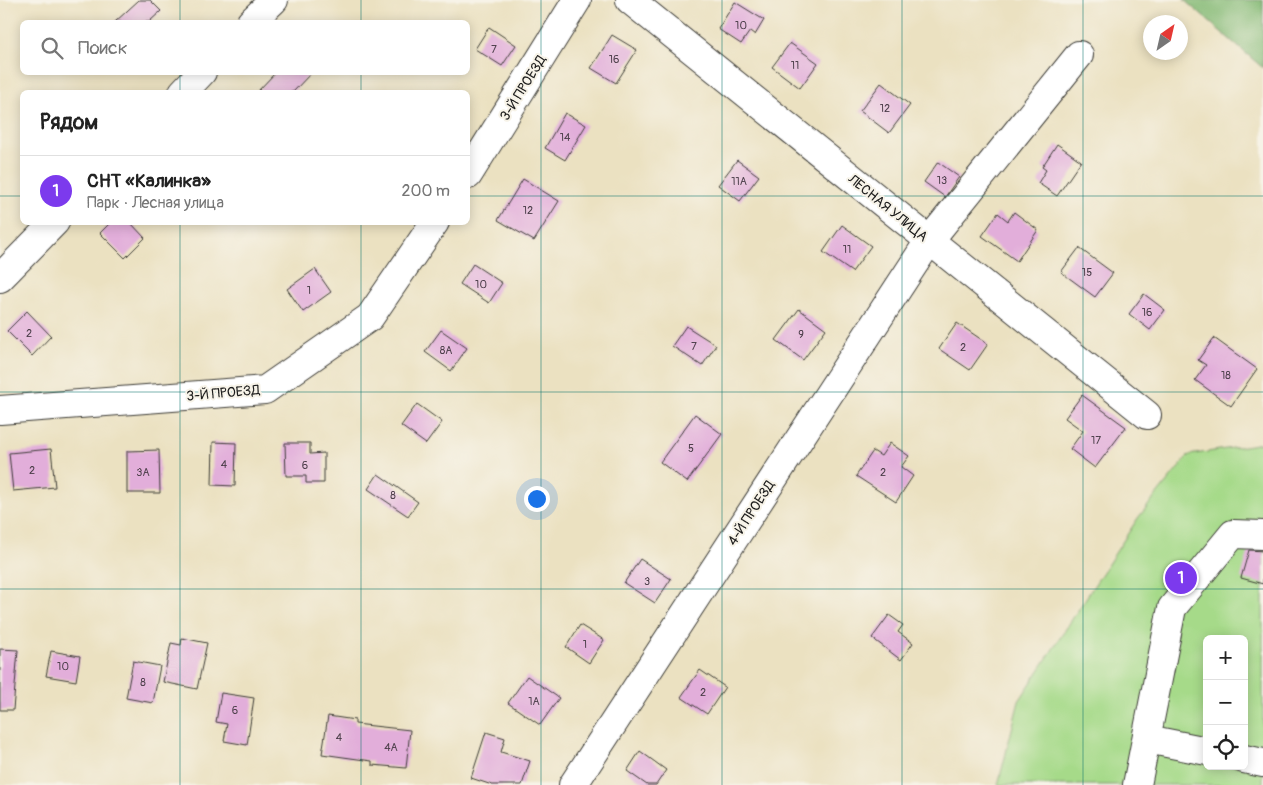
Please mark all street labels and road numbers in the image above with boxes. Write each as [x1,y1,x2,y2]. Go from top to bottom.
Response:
street label: 3-Й ПРОЕЗД [496,52,550,124]
street label: ЛЕСНАЯ УЛИЦА [844,170,931,245]
street label: 3-Й ПРОЕЗД [186,381,261,405]
street label: 4-Й ПРОЕЗД [724,477,779,549]

